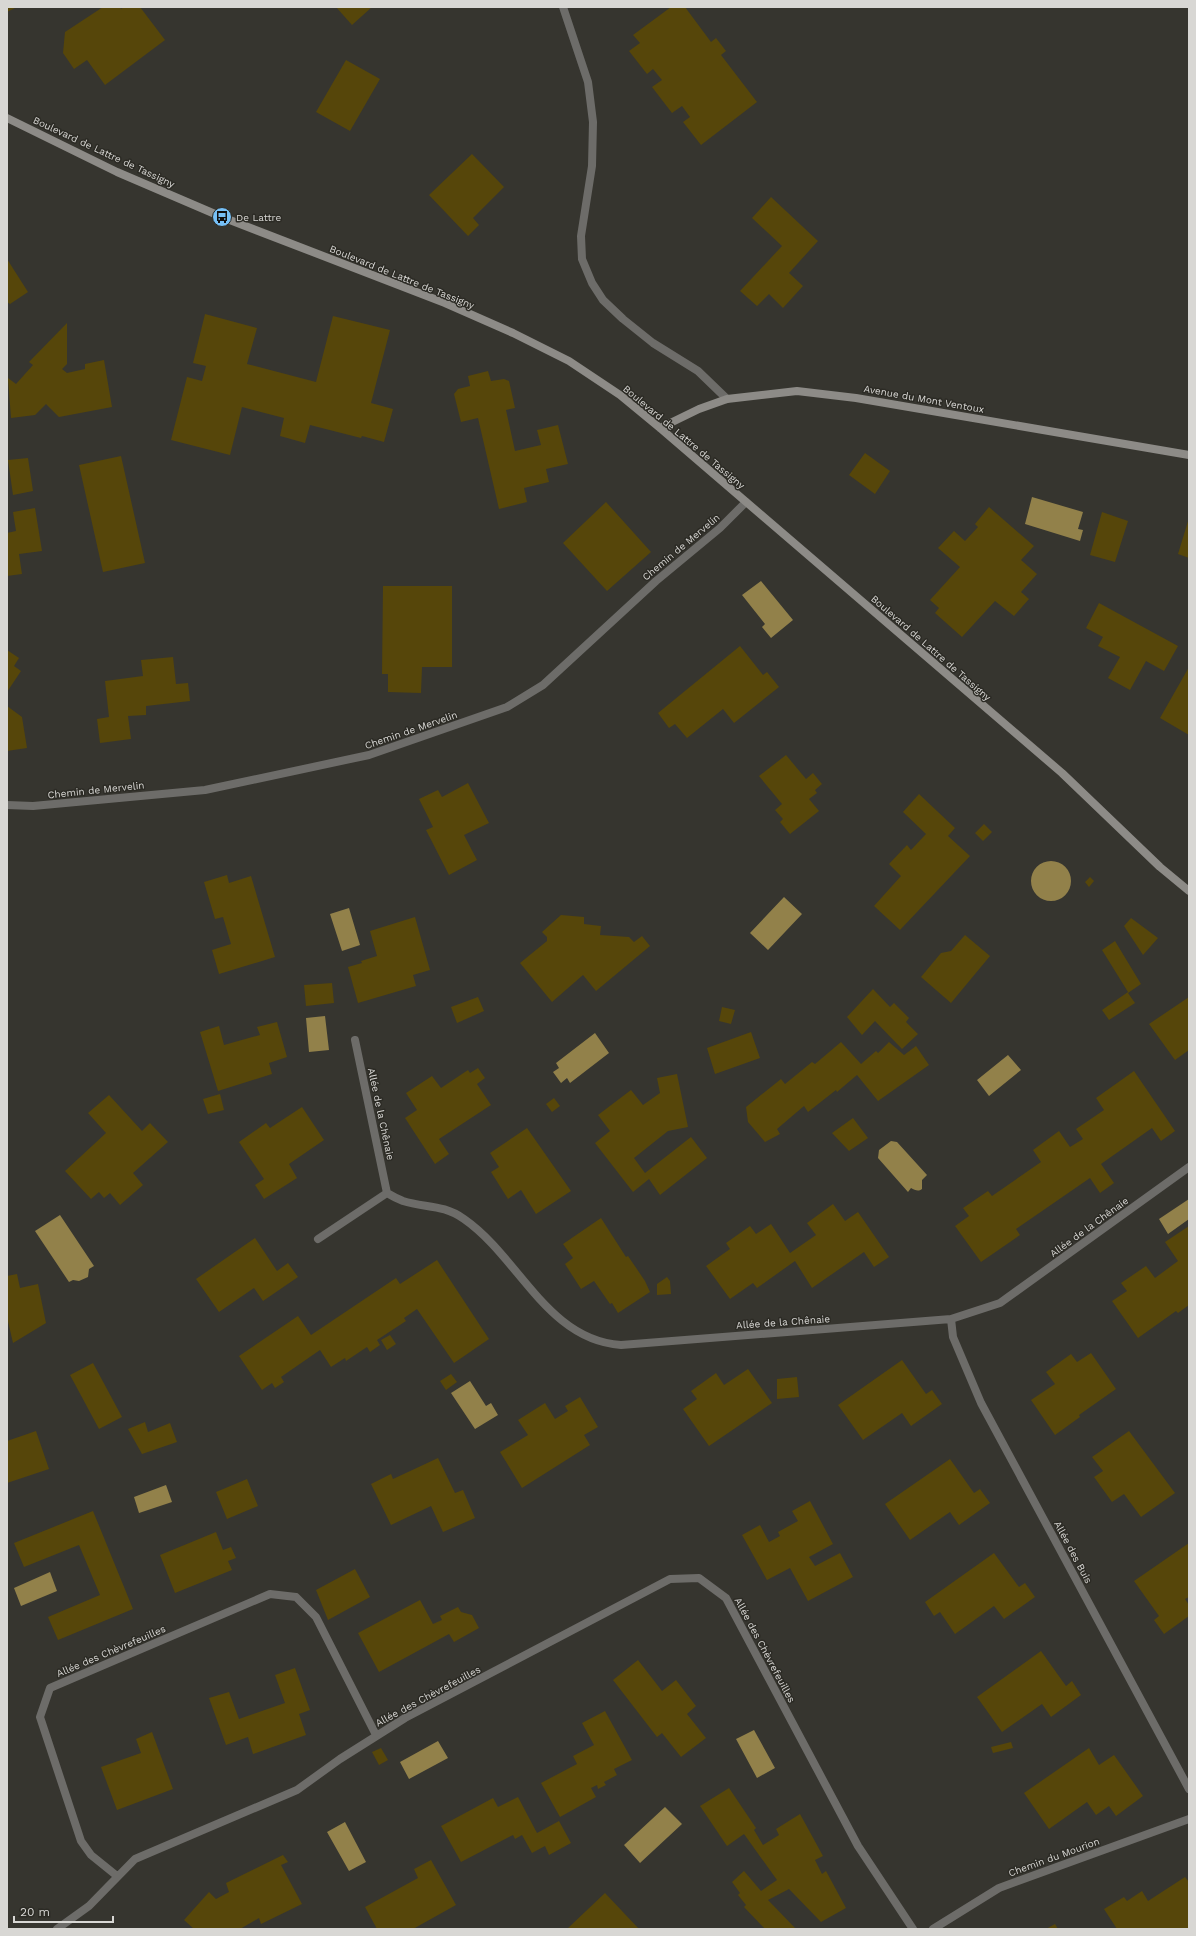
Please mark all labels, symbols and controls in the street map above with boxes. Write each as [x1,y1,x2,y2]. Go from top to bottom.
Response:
street label: Boulevard de Lattre de Tassigny [31,114,177,190]
bus stop icon: De Lattre [211,206,233,228]
place label: De Lattre [236,212,281,223]
street label: Boulevard de Lattre de Tassigny [328,243,477,311]
street label: Boulevard de Lattre de Tassigny [621,383,748,492]
street label: Avenue du Mont Ventoux [863,383,985,415]
street label: Chemin de Mervelin [640,512,722,582]
street label: Boulevard de Lattre de Tassigny [869,593,994,704]
street label: Chemin de Mervelin [363,709,459,751]
street label: Chemin de Mervelin [47,779,145,801]
street label: Allée de la Chênaie [366,1067,396,1161]
street label: Allée de la Chênaie [1048,1195,1130,1259]
street label: Allée de la Chênaie [736,1313,831,1331]
street label: Allée des Buis [1052,1519,1094,1585]
street label: Allée des Chèvrefeuilles [733,1596,797,1704]
street label: Allée des Chèvrefeuilles [55,1623,167,1679]
street label: Allée des Chèvrefeuilles [374,1664,482,1728]
street label: Chemin du Mourion [1007,1835,1101,1879]
scale bar [14,1898,113,1924]
text: 20 m [20,1905,50,1919]

